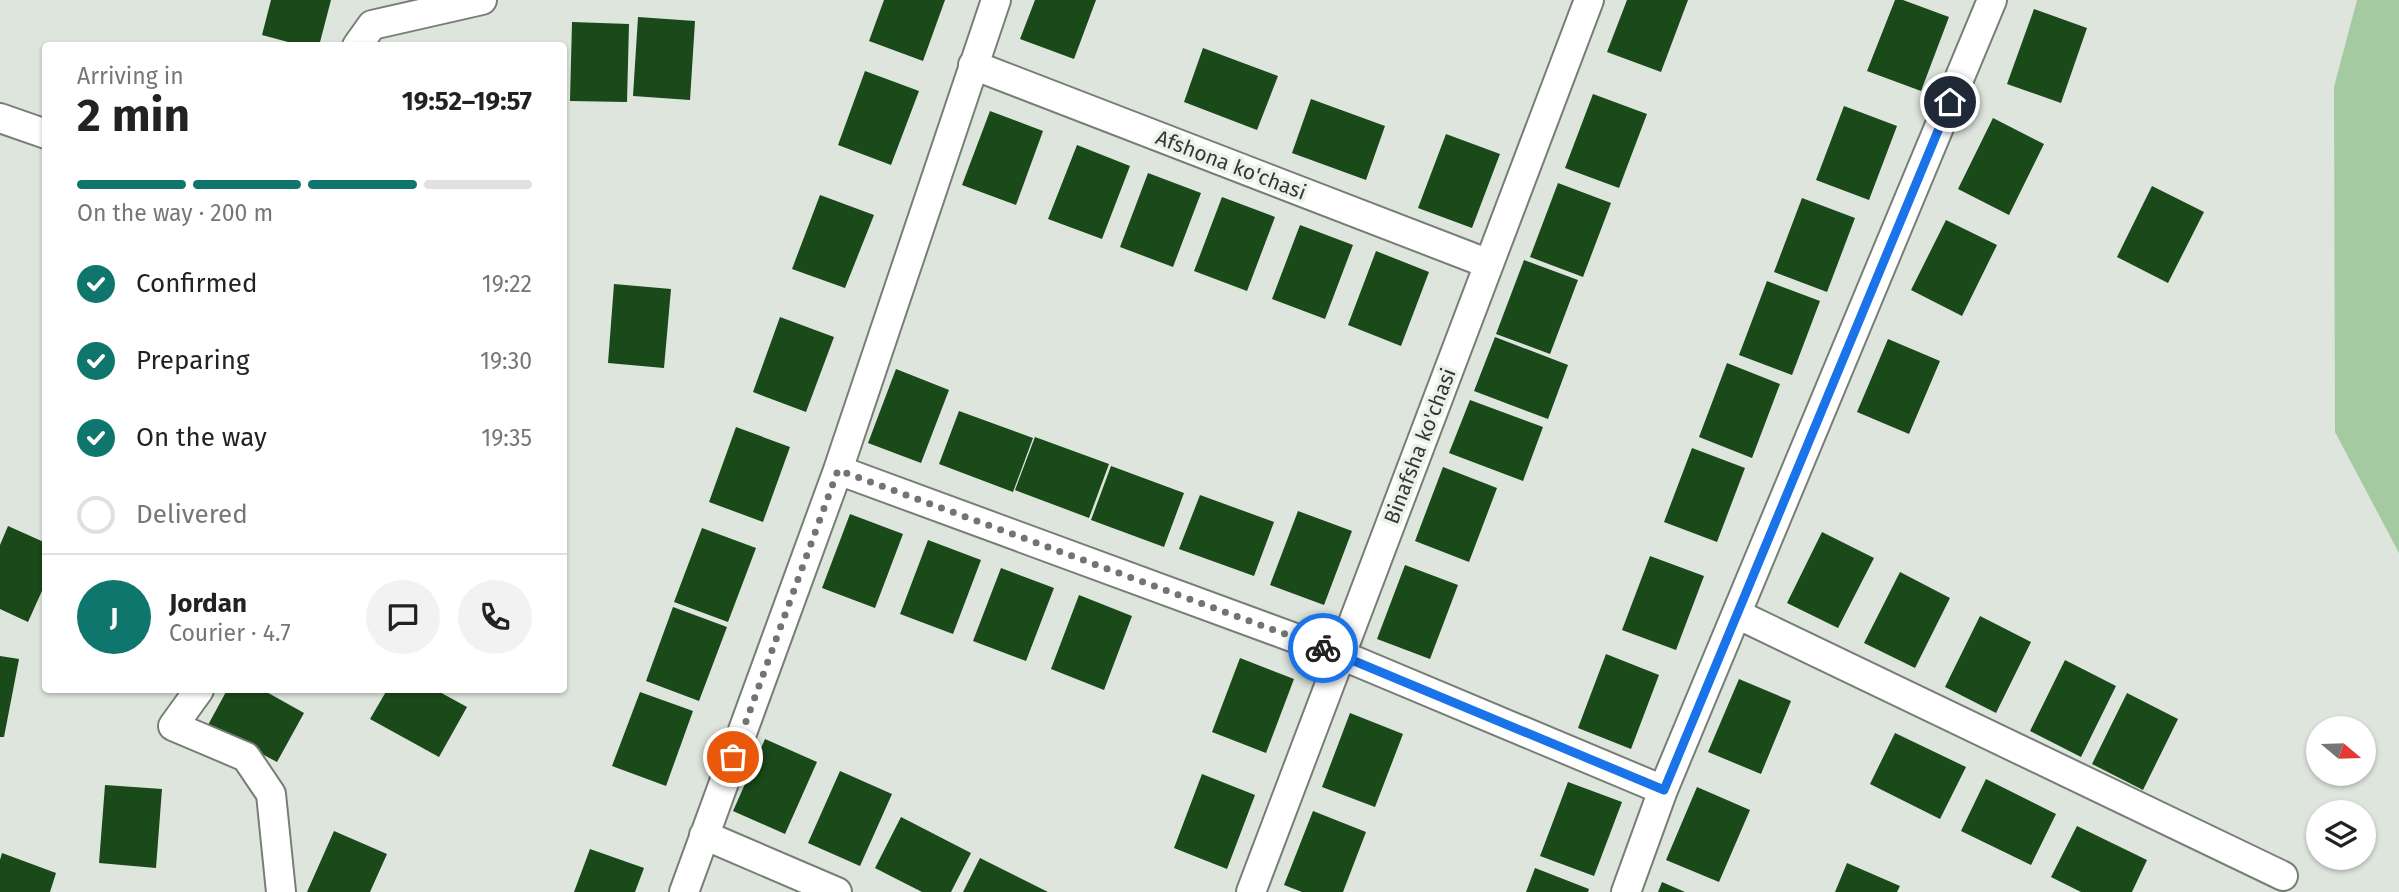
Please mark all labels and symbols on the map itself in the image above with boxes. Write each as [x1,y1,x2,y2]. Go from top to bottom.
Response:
pin [1920,72,1980,132]
street label: Afshona ko'chasi [1152,124,1310,206]
street label: Binafsha ko'chasi [1378,364,1462,528]
courier [1288,613,1358,683]
north arrow [2306,716,2376,786]
pin [703,727,763,787]

